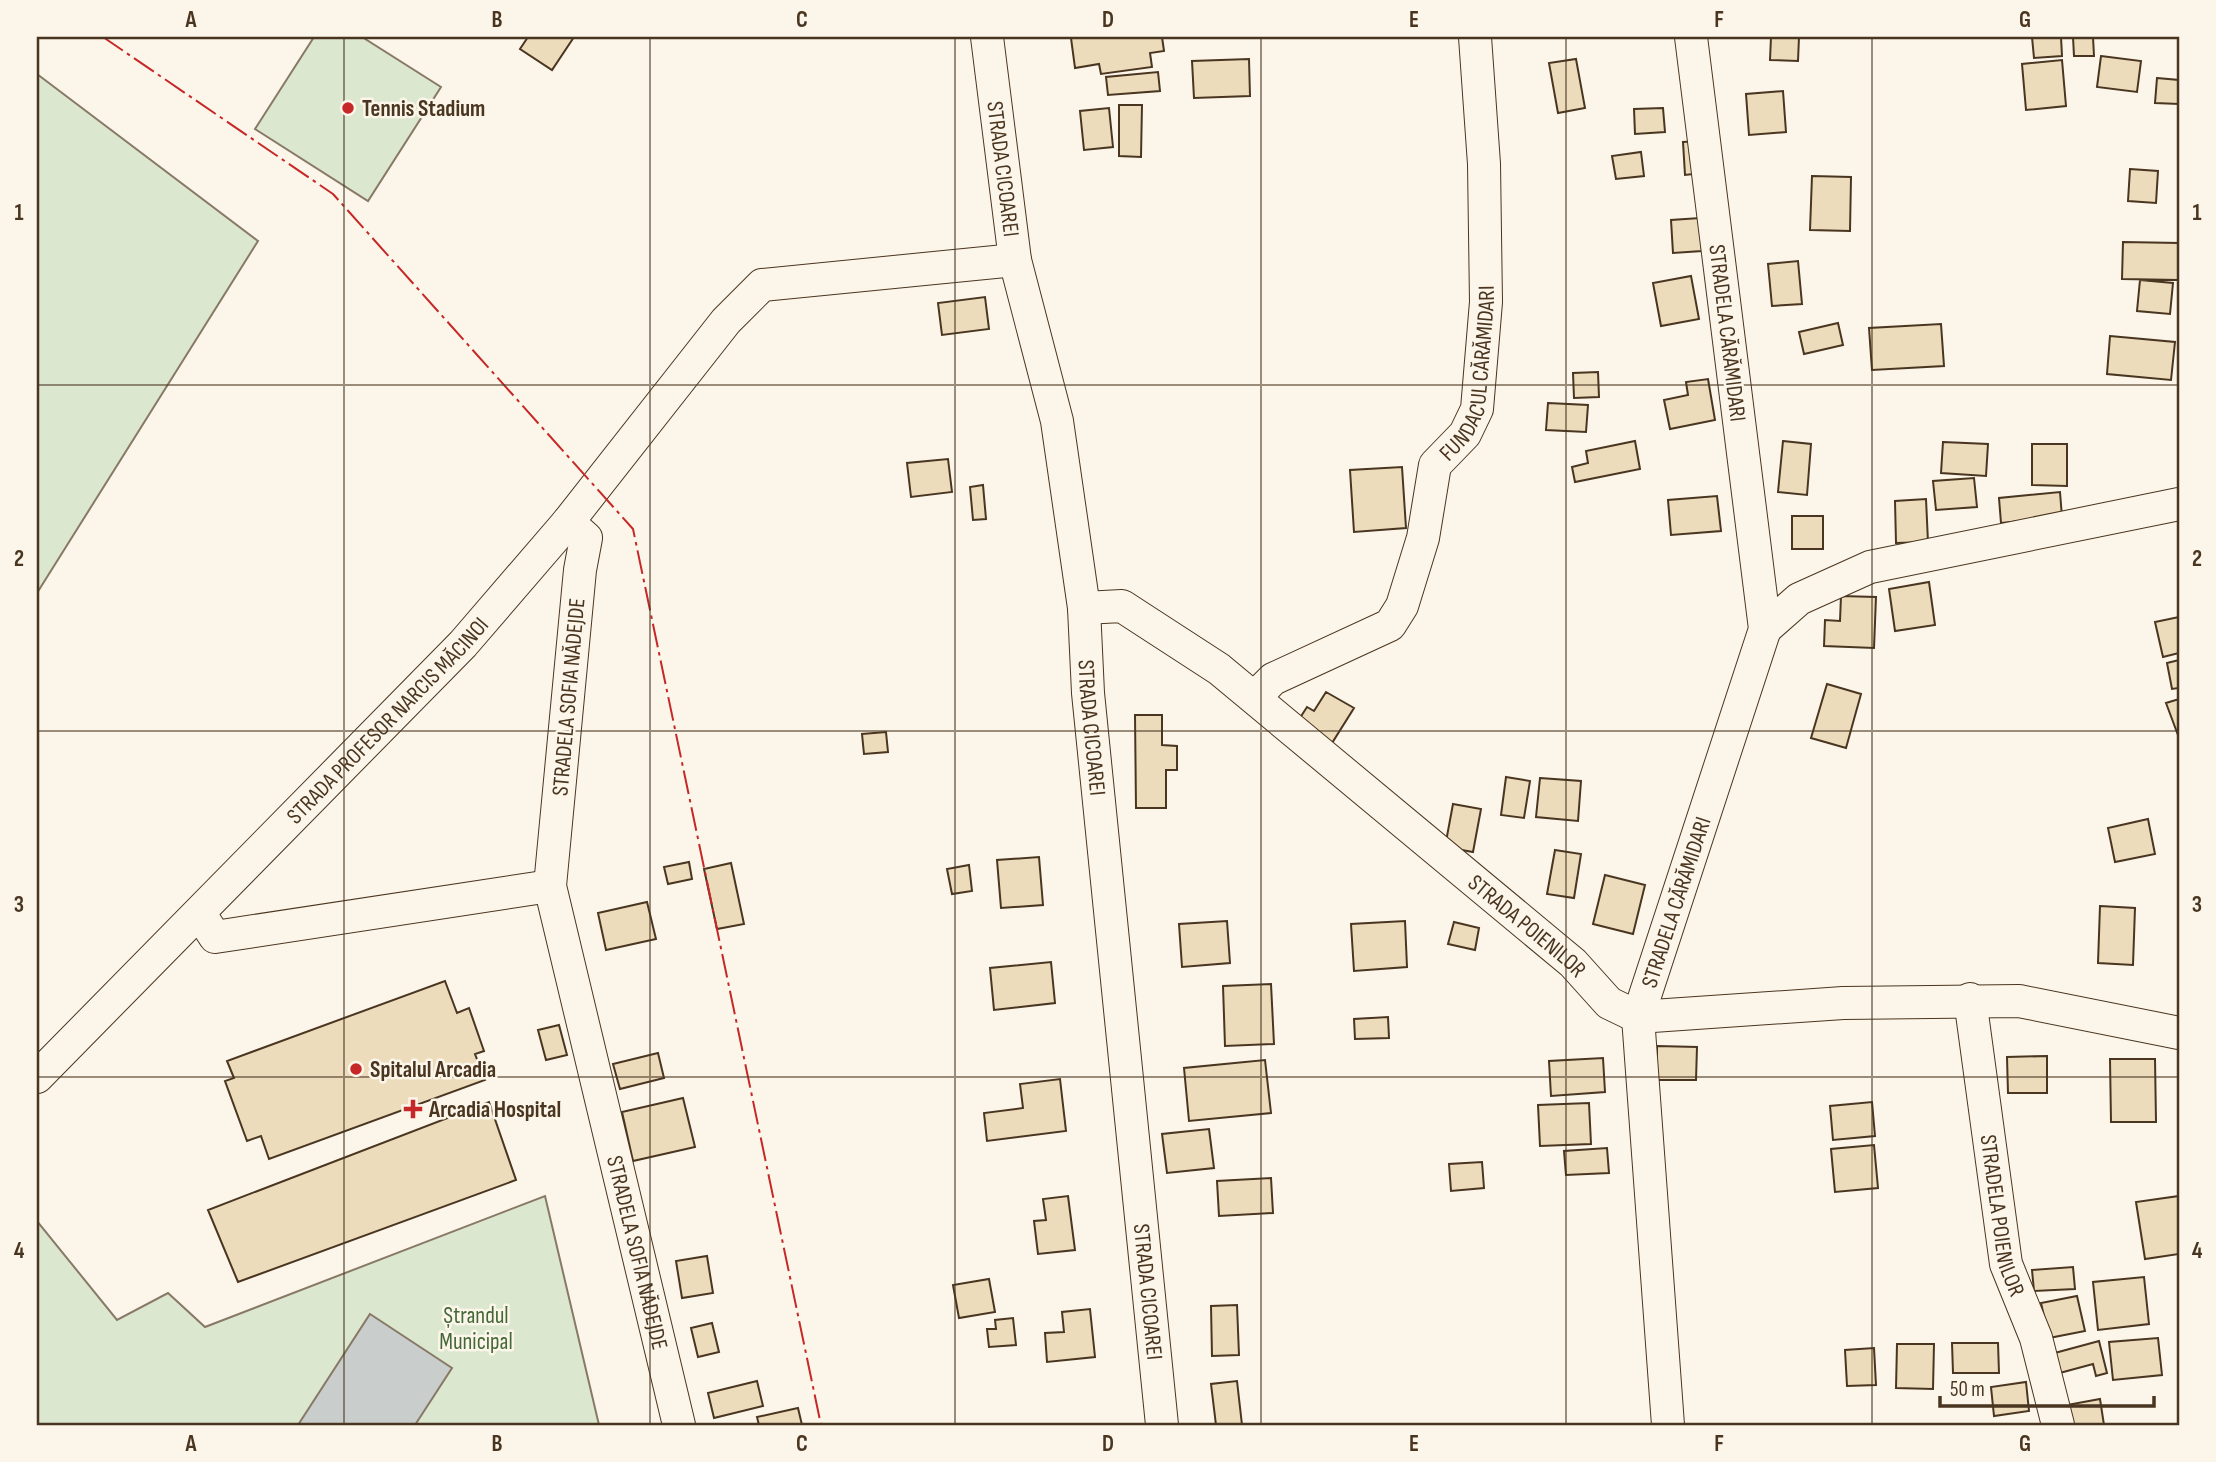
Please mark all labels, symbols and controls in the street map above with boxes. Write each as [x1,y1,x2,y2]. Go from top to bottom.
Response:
text: A [185,6,198,34]
text: B [492,6,503,34]
text: C [796,6,808,34]
text: D [1102,6,1114,34]
text: E [1409,6,1419,34]
text: F [1714,6,1724,34]
text: G [2019,6,2031,34]
place label: Tennis Stadium [362,95,485,123]
marker: Tennis Stadium [340,100,356,116]
street label: STRADA CICOAREI [980,100,1025,239]
text: 1 [14,199,24,227]
text: 1 [2192,199,2202,227]
street label: STRADELA CĂRĂMIDARI [1702,243,1752,423]
street label: FUNDACUL CĂRĂMIDARI [1434,285,1501,467]
text: 2 [14,545,24,573]
text: 2 [2192,545,2202,573]
street label: STRADELA SOFIA NĂDEJDE [546,597,592,797]
street label: STRADA PROFESOR NARCIS MĂCINOI [281,612,495,830]
street label: STRADA CICOAREI [1071,659,1111,797]
street label: STRADELA CĂRĂMIDARI [1636,813,1718,991]
street label: STRADA POIENILOR [1462,869,1592,984]
text: 3 [14,891,24,919]
text: 3 [2192,891,2202,919]
place label: Spitalul Arcadia [370,1056,496,1084]
marker: Spitalul Arcadia [348,1061,364,1077]
place label: Arcadia Hospital [428,1096,561,1124]
marker: Arcadia Hospital [403,1099,423,1119]
street label: STRADELA POIENILOR [1974,1133,2031,1301]
street label: STRADELA SOFIA NĂDEJDE [600,1153,674,1353]
street label: STRADA CICOAREI [1127,1223,1168,1361]
text: 4 [14,1237,25,1265]
text: 4 [2192,1237,2203,1265]
park label: Ștrandul Municipal [439,1302,513,1356]
scale bar [1940,1364,2153,1408]
text: 50 m [1950,1377,1985,1402]
text: A [185,1430,198,1458]
text: B [492,1430,503,1458]
text: C [796,1430,808,1458]
text: D [1102,1430,1114,1458]
text: E [1409,1430,1419,1458]
text: F [1714,1430,1724,1458]
text: G [2019,1430,2031,1458]

